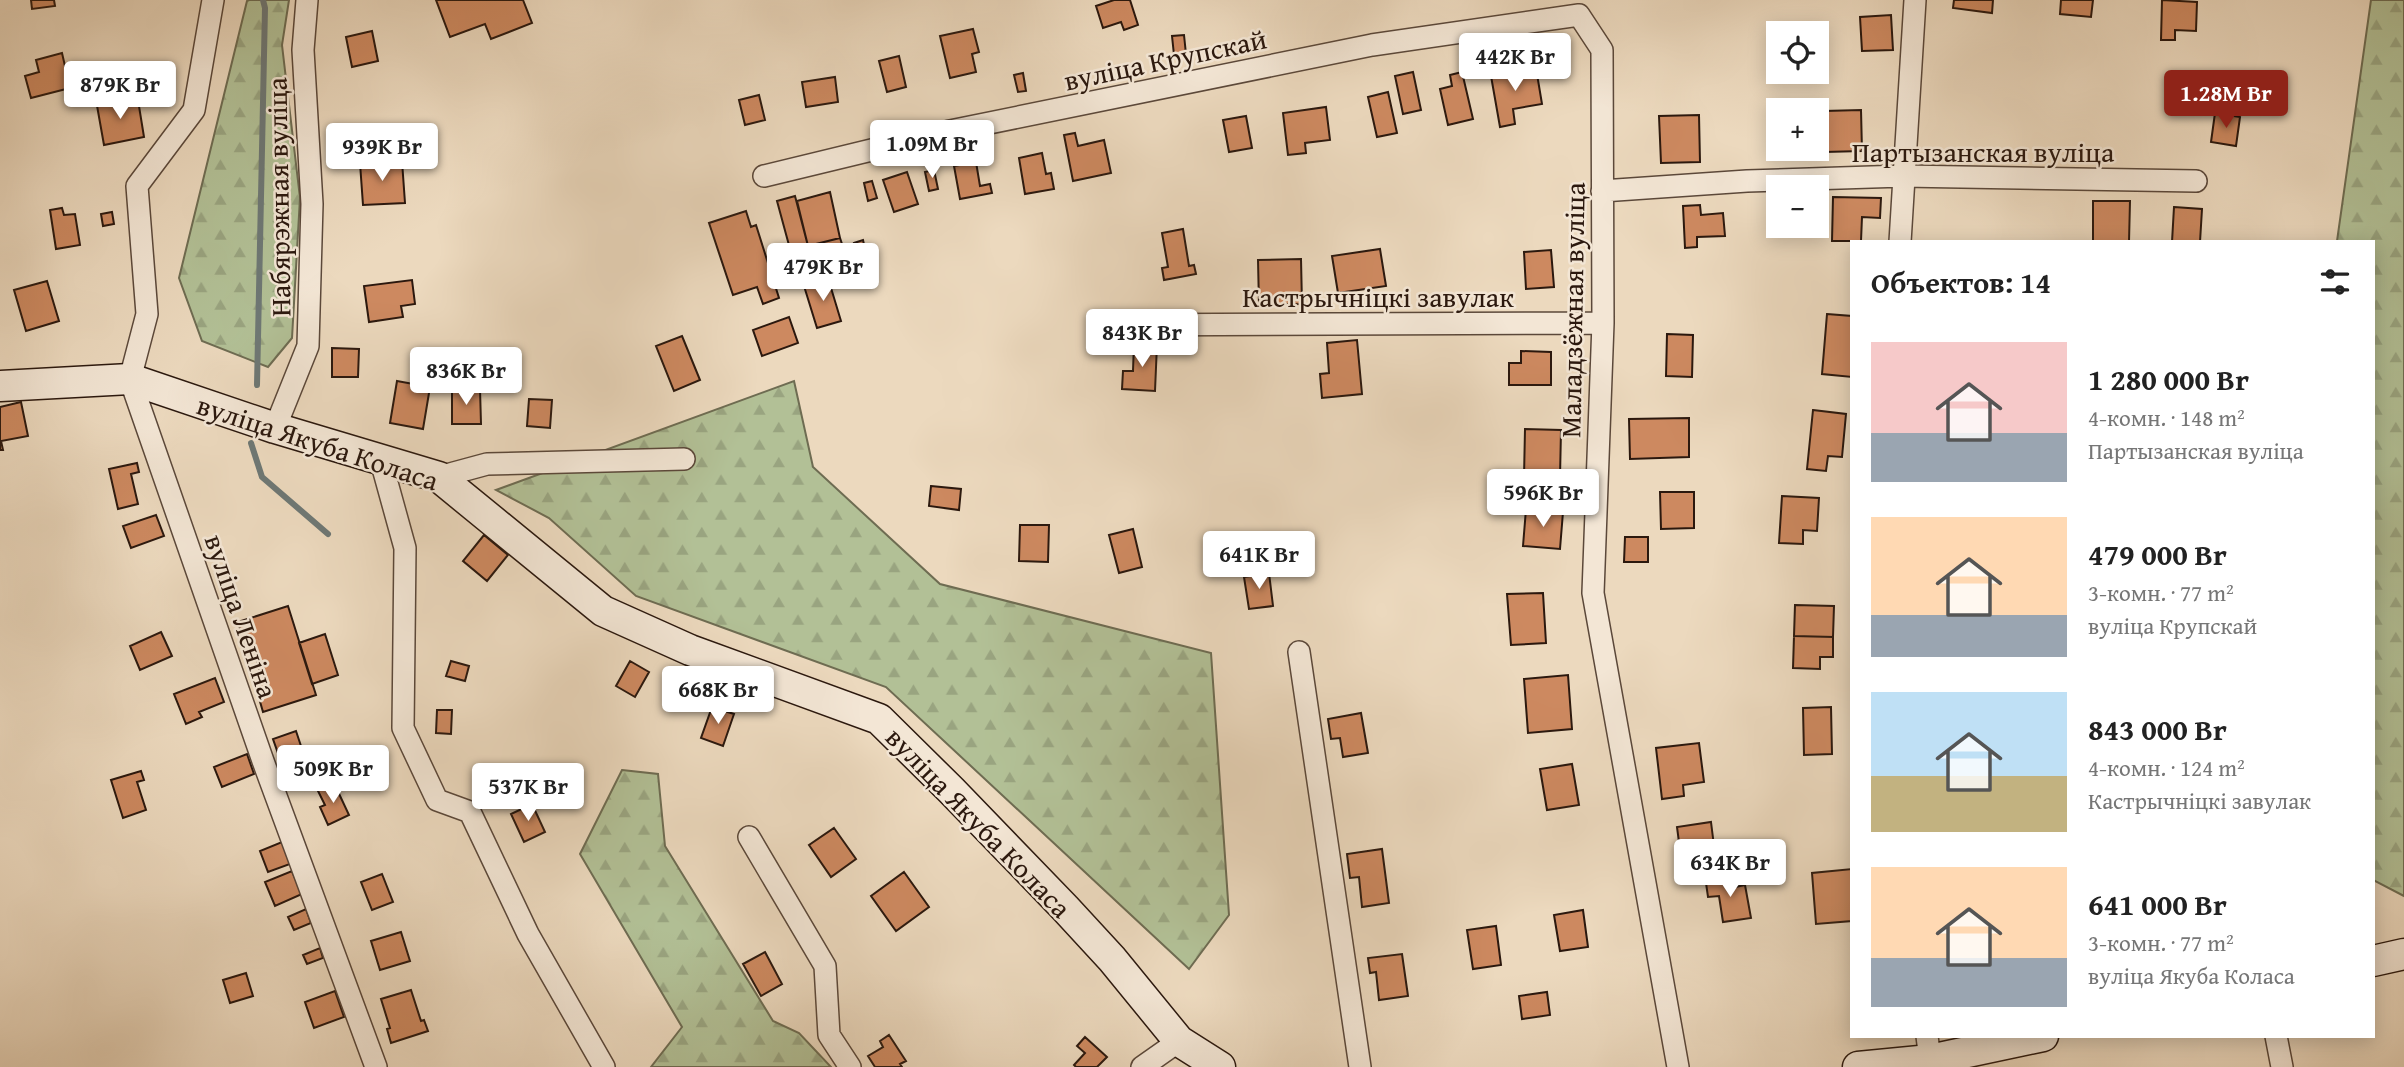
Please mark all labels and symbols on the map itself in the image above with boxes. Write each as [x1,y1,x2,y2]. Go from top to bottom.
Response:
street label: вуліца Крупскай [1060,18,1270,100]
pin: 442K Br [1450,34,1580,93]
pin: 879K Br [55,61,185,121]
pin: 1.28M Br [2154,71,2298,130]
street label: Набярэжная вуліца [255,76,301,317]
pin: 1.09M Br [860,120,1004,180]
pin: 939K Br [317,124,447,183]
street label: Партызанская вуліца [1852,131,2115,172]
street label: Маладзёжная вуліца [1549,181,1595,438]
pin: 479K Br [758,244,888,303]
street label: Кастрычніцкі завулак [1242,276,1514,317]
pin: 843K Br [1077,310,1207,369]
pin: 836K Br [401,348,531,407]
street label: вуліца Якуба Коласа [192,384,445,501]
pin: 596K Br [1478,470,1608,529]
street label: вуліца Леніна [195,528,289,704]
pin: 641K Br [1194,532,1324,591]
pin: 668K Br [653,666,783,726]
street label: вуліца Якуба Коласа [877,717,1082,927]
pin: 509K Br [268,746,398,805]
pin: 537K Br [463,764,593,823]
pin: 634K Br [1665,839,1795,899]

